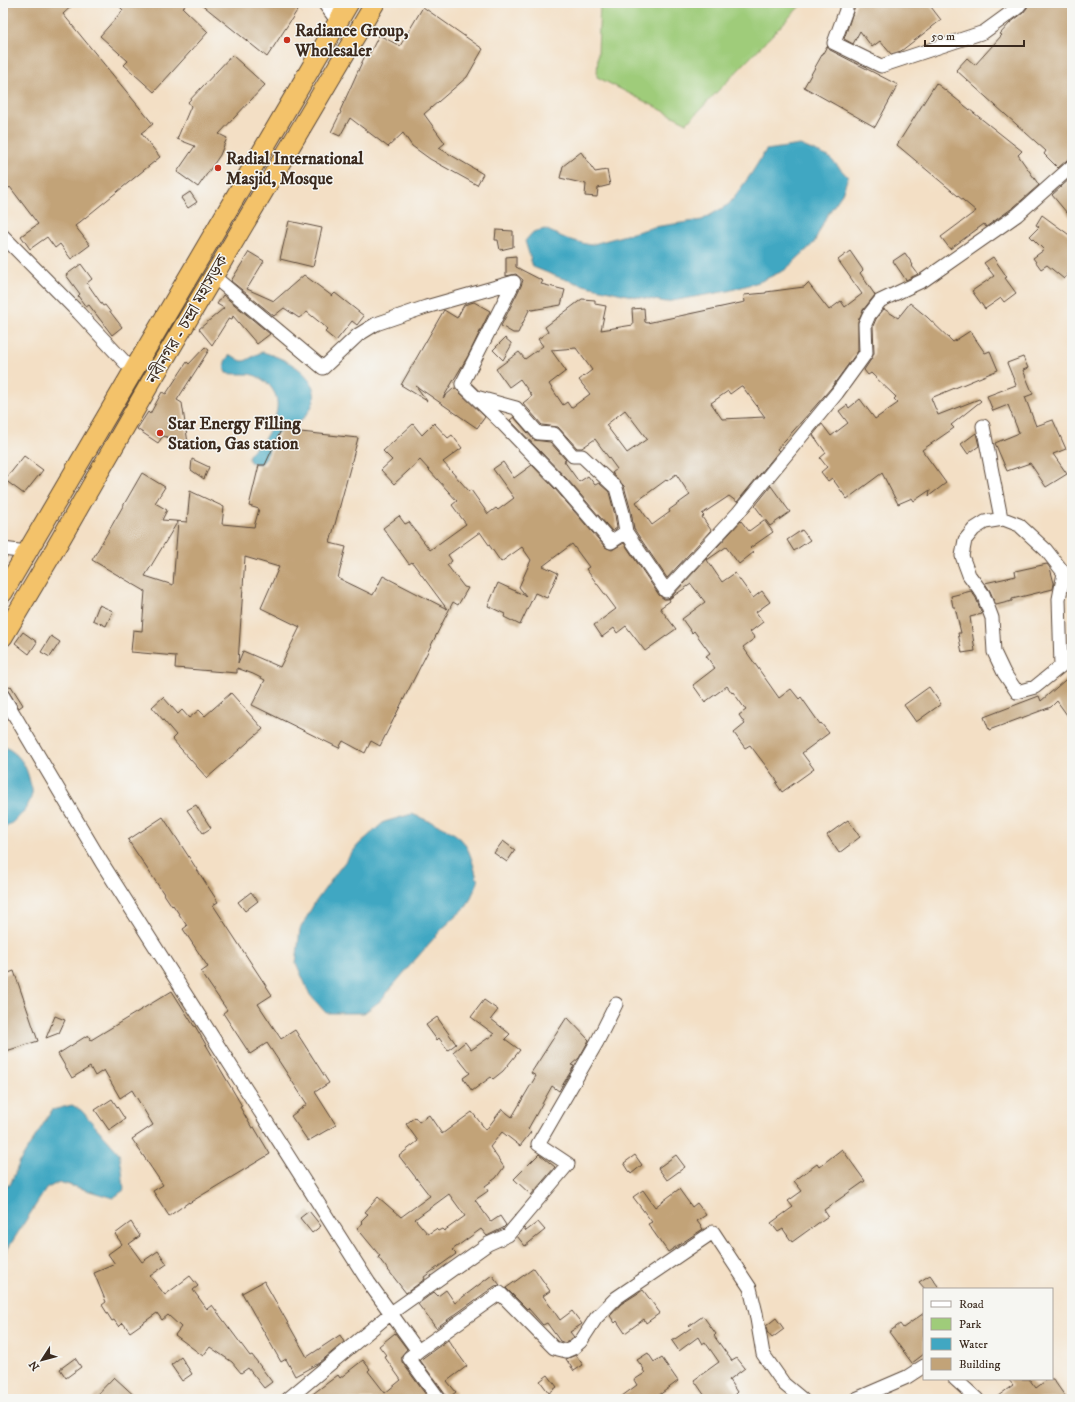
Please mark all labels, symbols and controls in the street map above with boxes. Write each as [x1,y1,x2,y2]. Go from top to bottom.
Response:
place label: Radiance Group, Wholesaler [294,20,409,62]
scale bar [925,22,1024,48]
text: 50 m [931,29,955,44]
marker: Radiance Group, Wholesaler [282,35,292,45]
place label: Radial International Masjid, Mosque [226,148,364,190]
marker: Radial International Masjid, Mosque [213,163,223,173]
street label: নবীনগর - চন্দ্রা মহাসড়ক [141,250,234,389]
place label: Star Energy Filling Station, Gas station [168,413,301,455]
marker: Star Energy Filling Station, Gas station [155,428,165,438]
legend [923,1288,1053,1380]
text: Road [959,1297,984,1312]
text: Park [959,1317,981,1332]
text: Water [958,1337,988,1352]
north arrow [22,1340,62,1380]
text: Building [959,1357,1000,1372]
text: N [26,1358,43,1373]

